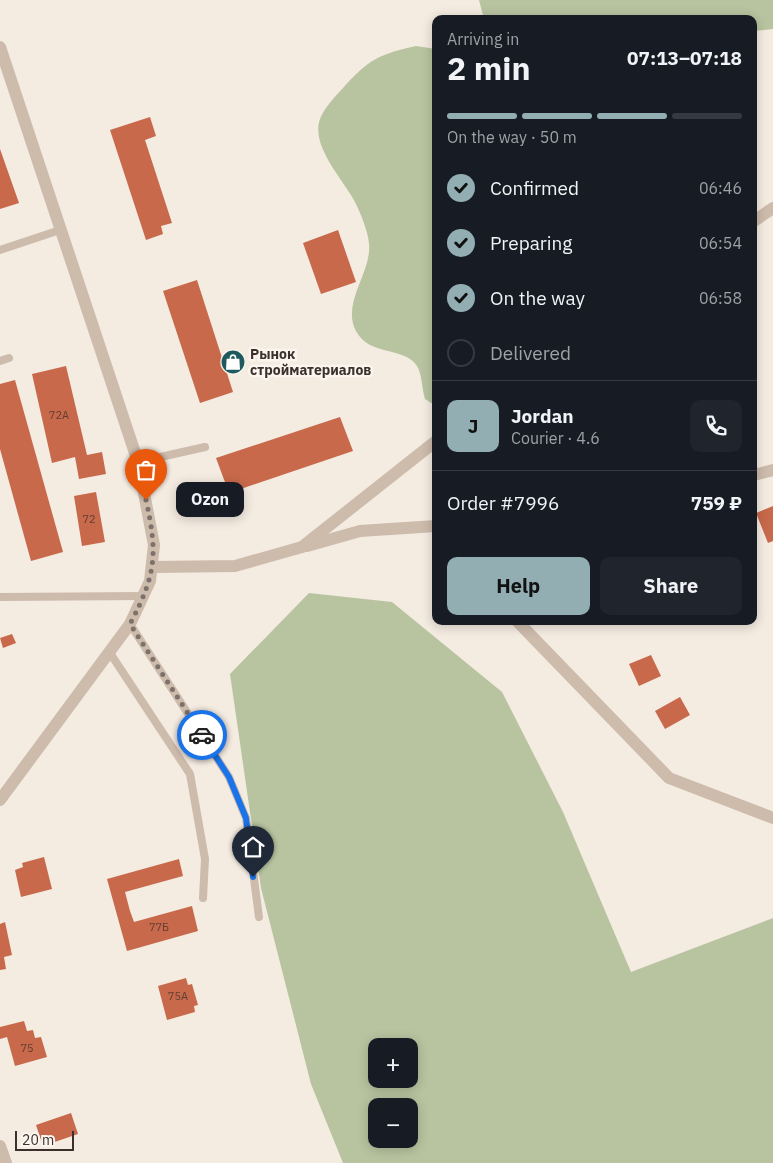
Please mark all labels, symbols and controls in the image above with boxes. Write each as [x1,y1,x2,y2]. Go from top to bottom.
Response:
text: Arriving in [447,29,519,49]
text: 07:13–07:18 [627,46,742,70]
text: 2 min [447,47,531,89]
text: On the way · 50 m [447,127,577,147]
icon: check [447,174,475,202]
text: Confirmed [490,176,579,200]
text: 06:46 [699,178,742,198]
icon: check [447,229,475,257]
text: Preparing [490,231,572,255]
text: 06:54 [699,233,742,253]
icon: check [447,284,475,312]
text: On the way [490,286,585,310]
text: 06:58 [699,288,742,308]
text: Delivered [490,341,571,365]
place label: Рынок стройматериалов [250,345,371,379]
shop icon: Рынок стройматериалов [220,349,246,375]
button: phone [690,400,742,452]
text: Jordan [511,404,574,428]
house number: 72А [49,408,69,422]
text: J [468,414,478,438]
text: Courier · 4.6 [511,428,600,448]
pin [125,449,167,500]
icon: bag [132,456,160,484]
callout: Ozon [176,482,244,518]
text: Ozon [191,489,229,509]
text: Order #7996 [447,491,559,515]
text: 759 ₽ [691,491,742,515]
house number: 72 [82,512,96,526]
button: Help [447,557,590,615]
button: Share [600,557,742,615]
courier [177,710,227,760]
icon: car [188,721,216,749]
pin [232,826,274,877]
icon: home [239,833,267,861]
house number: 77Б [149,920,169,934]
house number: 75А [168,989,188,1003]
map controls [368,1038,418,1148]
button: + [368,1038,418,1088]
house number: 75 [20,1041,34,1055]
button: − [368,1098,418,1148]
scale bar [15,1128,74,1151]
text: 20 m [22,1131,54,1149]

